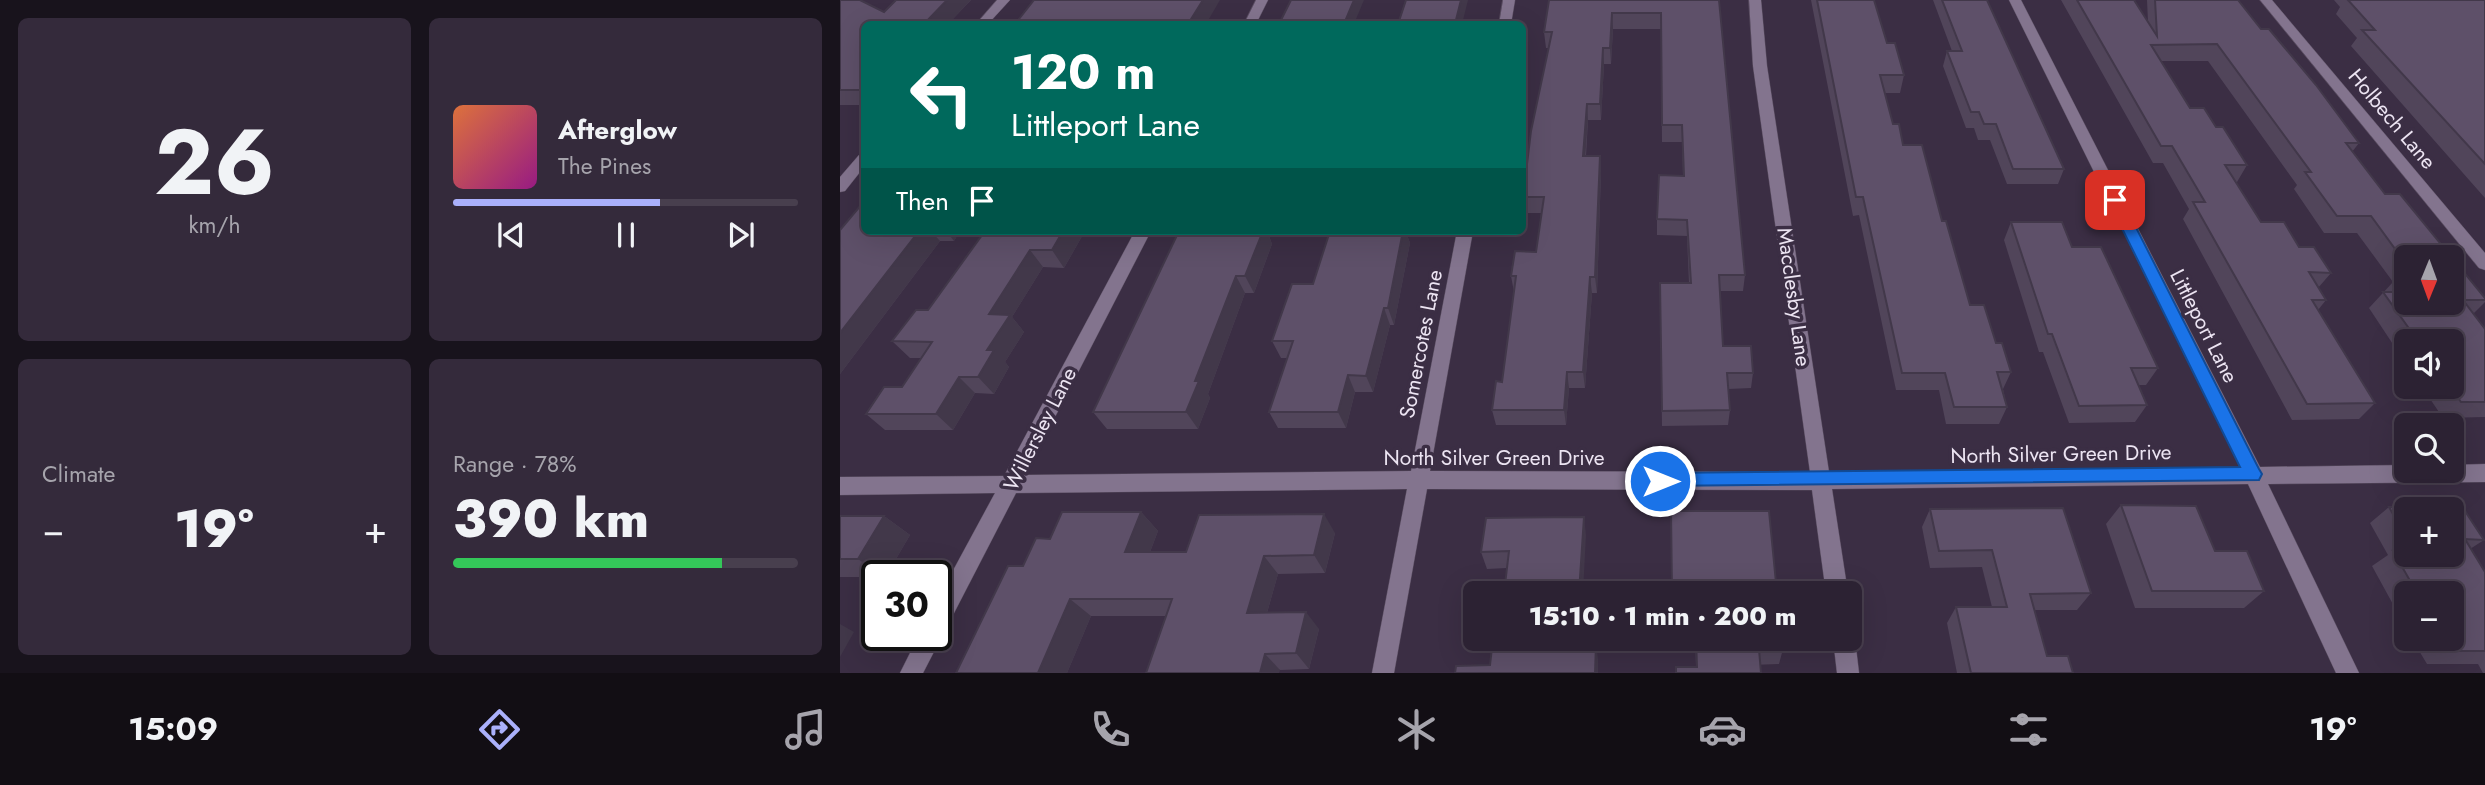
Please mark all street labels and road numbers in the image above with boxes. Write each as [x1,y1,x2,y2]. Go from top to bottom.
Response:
street label: Holbech Lane [2341,62,2443,176]
street label: Macclesby Lane [1769,226,1819,369]
street label: Littleport Lane [2162,264,2246,388]
street label: Somercotes Lane [1392,267,1450,421]
street label: Willersley Lane [996,362,1084,496]
street label: North Silver Green Drive [1950,437,2172,471]
street label: North Silver Green Drive [1383,443,1605,473]

